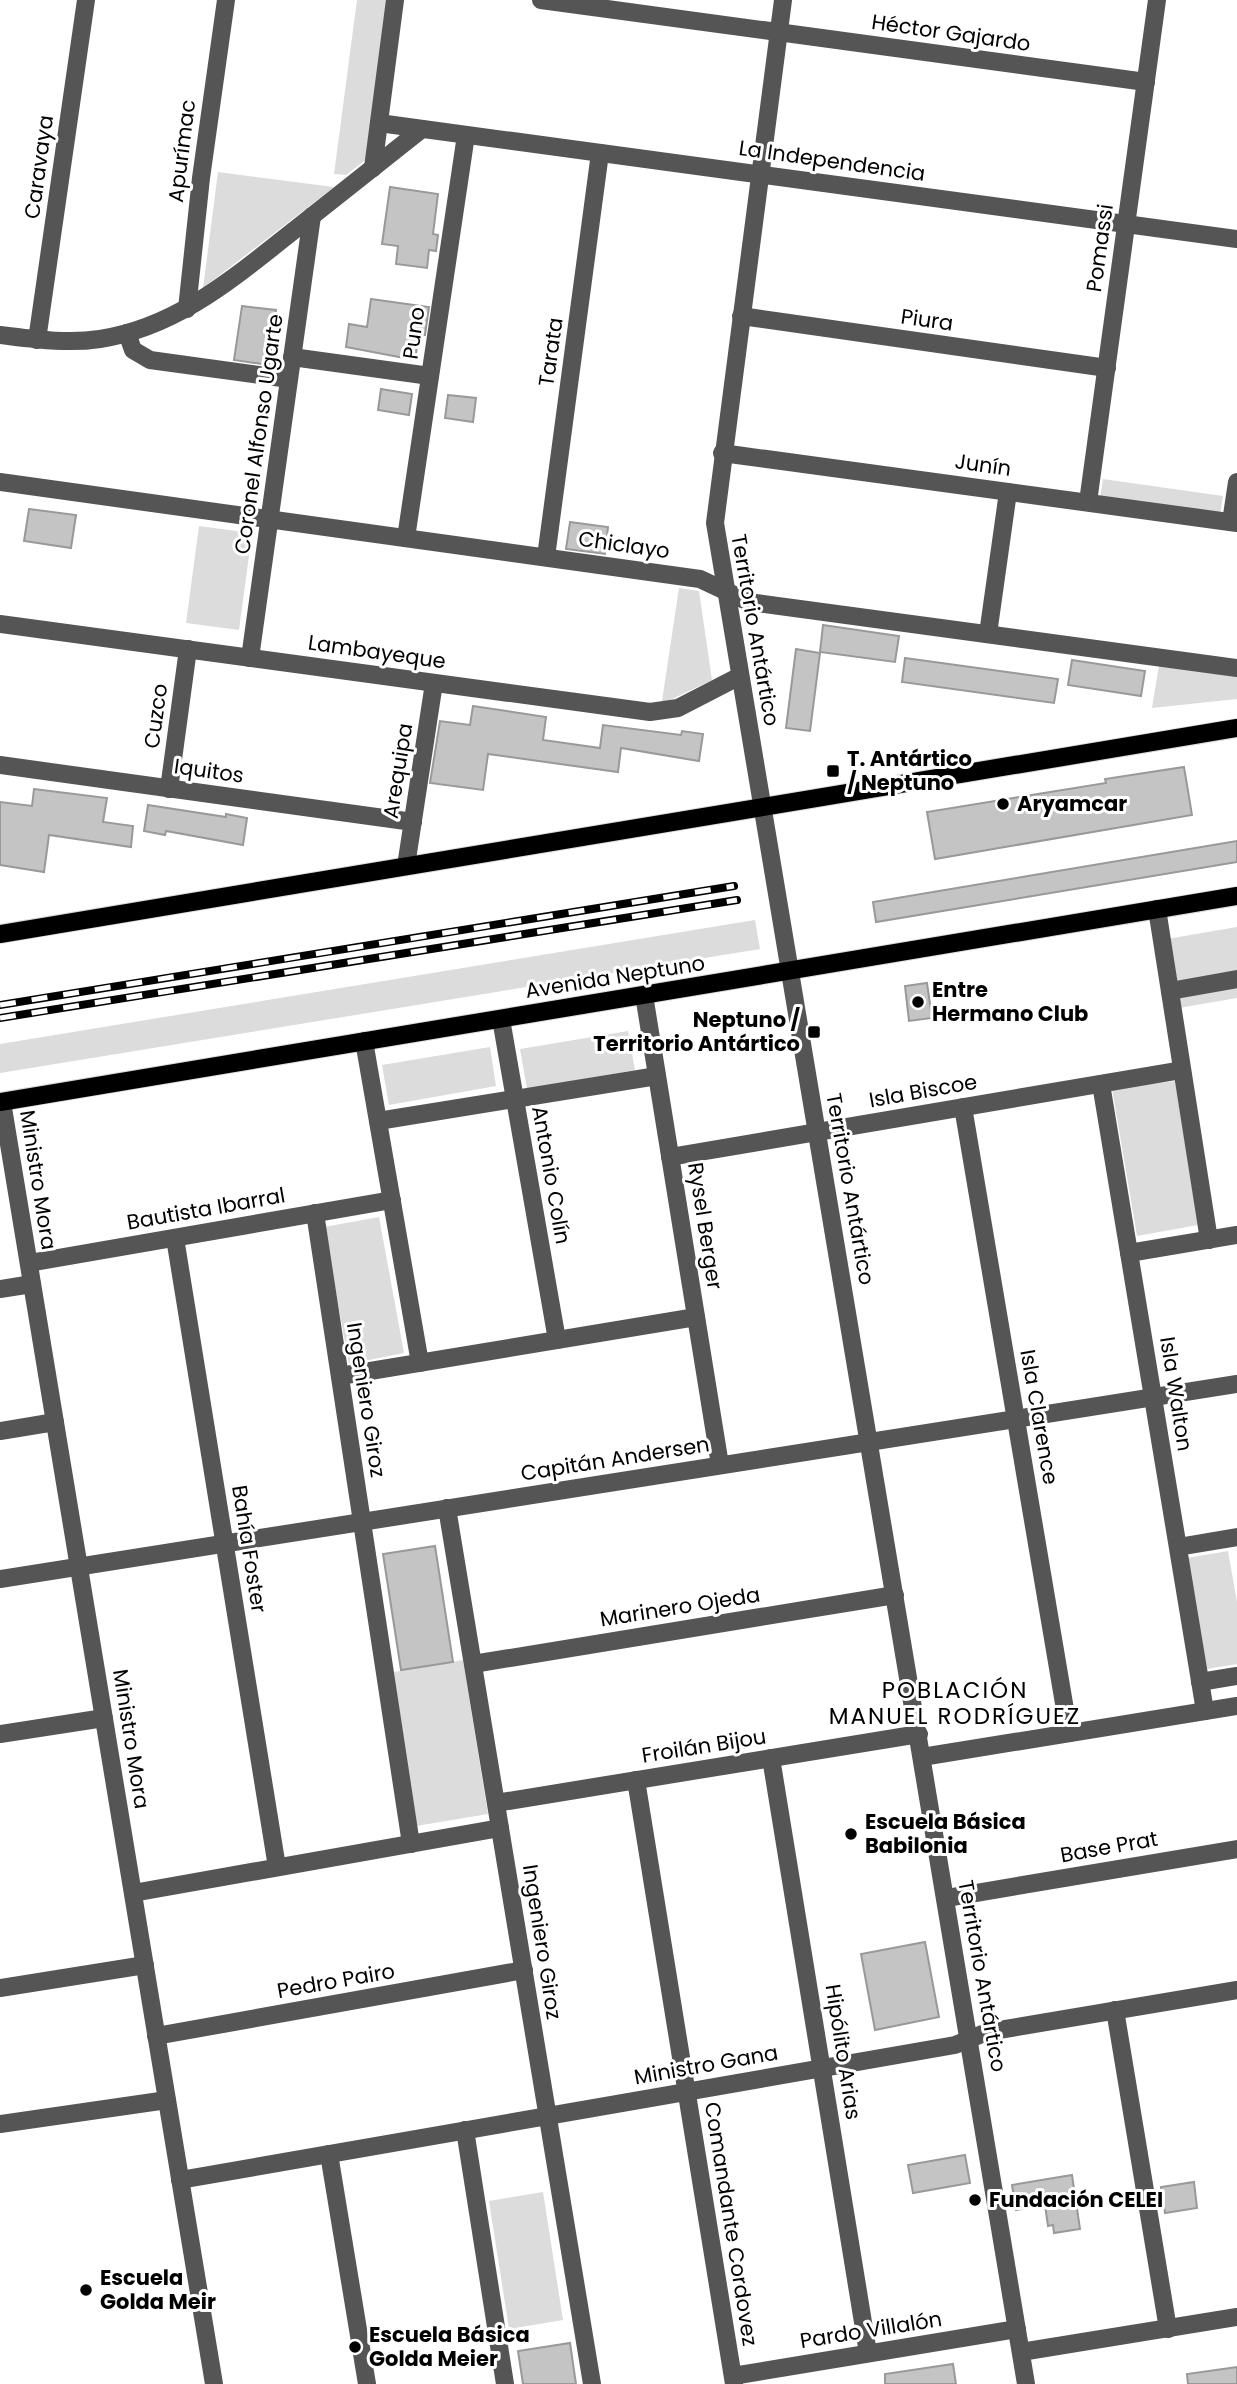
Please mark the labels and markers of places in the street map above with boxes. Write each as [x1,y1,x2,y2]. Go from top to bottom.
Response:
place label: T. Antártico / Neptuno [847,744,972,797]
marker: T. Antártico / Neptuno [825,763,841,779]
place label: Aryamcar [1017,789,1127,818]
marker: Aryamcar [995,796,1011,812]
place label: Entre Hermano Club [932,975,1088,1028]
marker: Entre Hermano Club [910,994,926,1010]
place label: Neptuno / Territorio Antártico [593,1005,800,1058]
marker: Neptuno / Territorio Antártico [806,1024,822,1040]
place label: Escuela Básica Babilonia [865,1807,1026,1860]
marker: Escuela Básica Babilonia [843,1826,859,1842]
place label: Fundación CELEI [989,2185,1163,2214]
marker: Fundación CELEI [967,2192,983,2208]
place label: Escuela Golda Meir [100,2263,216,2316]
marker: Escuela Golda Meir [78,2282,94,2298]
place label: Escuela Básica Golda Meier [369,2320,530,2373]
marker: Escuela Básica Golda Meier [347,2339,363,2355]

